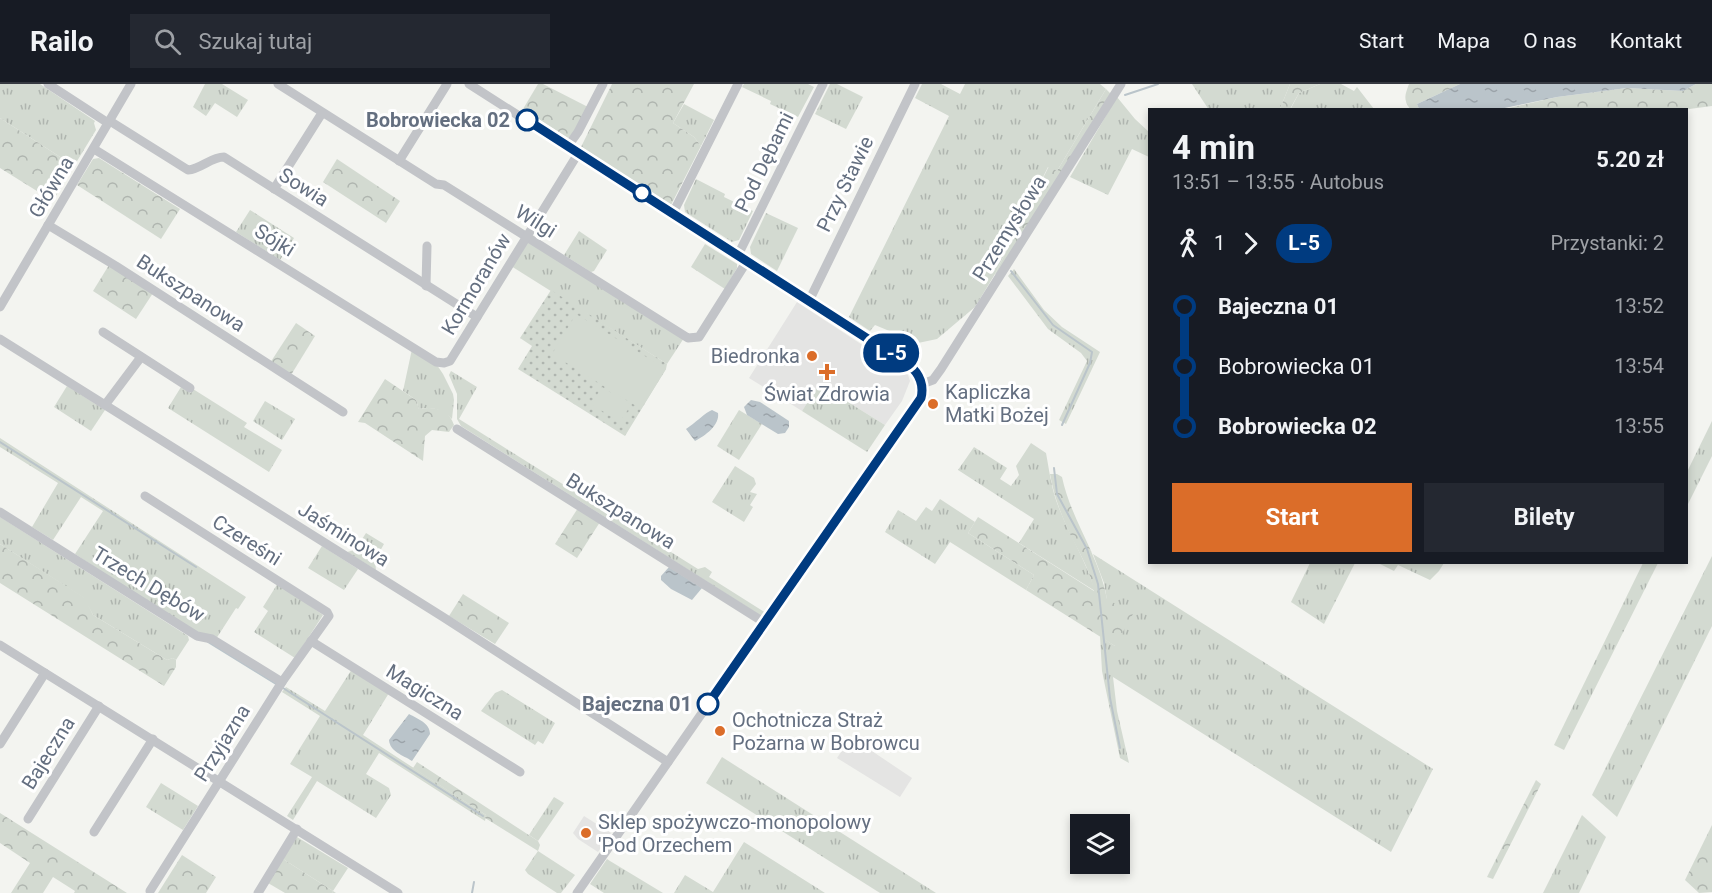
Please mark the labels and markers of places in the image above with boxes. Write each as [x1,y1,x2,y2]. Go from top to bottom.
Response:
place label: Bobrowiecka 02 [366,108,510,132]
marker: Bobrowiecka 02 [516,109,538,131]
unlabelled marker [633,184,651,202]
place label: Biedronka [711,344,800,368]
marker: Biedronka [805,349,819,363]
marker: Świat Zdrowia [820,365,834,379]
place label: Kapliczka Matki Bożej [945,380,1049,427]
place label: Świat Zdrowia [764,382,890,406]
marker: Kapliczka Matki Bożej [926,397,940,411]
place label: Bajeczna 01 [582,692,692,716]
marker: Bajeczna 01 [697,693,719,715]
place label: Ochotnicza Straż Pożarna w Bobrowcu [732,708,920,755]
marker: Ochotnicza Straż Pożarna w Bobrowcu [713,724,727,738]
place label: Sklep spożywczo-monopolowy 'Pod Orzechem [598,810,871,857]
marker: Sklep spożywczo-monopolowy 'Pod Orzechem [579,826,593,840]

